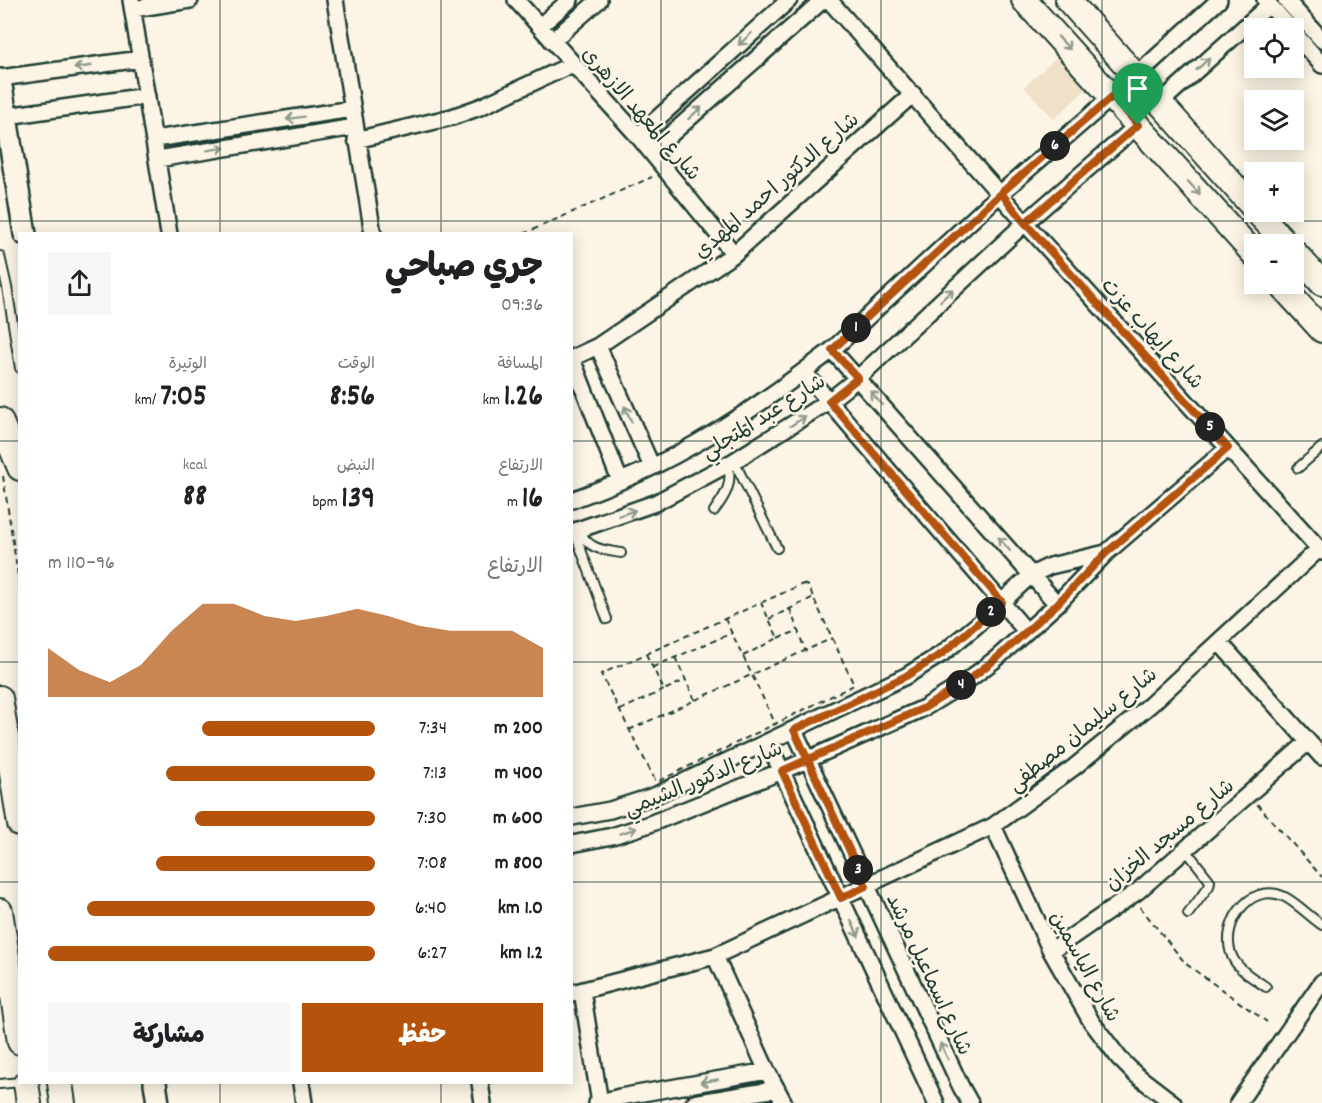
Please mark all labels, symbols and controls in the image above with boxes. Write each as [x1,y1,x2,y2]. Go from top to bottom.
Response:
map controls [1244,18,1304,294]
button: locate [1244,18,1304,78]
one-way arrow [738,32,753,46]
one-way arrow [1057,35,1071,50]
street label: شارع المعهد الازهرى [573,41,707,189]
one-way arrow [1196,57,1211,71]
one-way arrow [73,62,93,73]
pin [1112,63,1163,125]
icon: arrive [1121,72,1154,105]
button: layers [1244,90,1304,150]
one-way arrow [687,106,702,120]
street label: شارع الدكتور احمد المهدي [689,107,867,268]
one-way arrow [285,112,305,123]
pin: 6 [1040,131,1070,161]
text: 6 [1051,134,1059,157]
one-way arrow [205,144,225,155]
button: + [1244,162,1304,222]
one-way arrow [1187,180,1201,195]
button: − [1244,234,1304,294]
text: جري صباحي [385,246,543,293]
button: share [48,252,111,315]
street label: شارع ايهاب عزت [1092,273,1209,397]
one-way arrow [939,288,954,302]
text: 09:36 [501,292,543,320]
pin: 1 [841,313,871,343]
text: 1 [854,316,858,339]
text: الوتيرة [168,353,207,376]
text: الوقت [338,353,375,376]
text: المسافة [497,353,543,376]
street label: شارع عبد المتجلي [697,368,833,470]
text: 7:05 [160,377,207,420]
text: 8:56 [329,377,375,420]
text: 1.26 [504,377,543,420]
text: /km [134,389,160,412]
text: km [482,389,504,412]
one-way arrow [869,390,882,406]
one-way arrow [622,405,633,423]
pin: 5 [1195,412,1225,442]
one-way arrow [789,415,806,427]
text: 5 [1206,415,1214,438]
text: kcal [183,454,207,477]
text: النبض [337,455,375,478]
text: الارتفاع [498,455,543,478]
text: 88 [183,477,207,520]
text: 139 [341,479,375,522]
text: 16 [522,479,543,522]
text: bpm [312,491,341,514]
text: m [507,491,522,514]
one-way arrow [617,506,636,517]
one-way arrow [998,537,1012,553]
text: 96–110 m [48,550,115,578]
text: الارتفاع [487,554,543,582]
pin: 2 [976,597,1006,627]
text: 2 [988,600,995,623]
street label: شارع سليمان مصطفي [1003,662,1166,802]
pin: 4 [946,670,976,700]
text: 4 [958,673,964,696]
text: 7:34 [419,715,447,743]
text: 200 m [494,715,543,743]
street label: شارع الدكتور الشيمي [620,735,788,827]
text: 7:13 [423,760,447,788]
text: 400 m [495,760,543,788]
street label: شارع مسجد الخزان [1100,773,1242,900]
text: 7:30 [416,805,447,833]
text: 600 m [493,805,543,833]
one-way arrow [618,825,637,836]
text: 7:08 [417,850,447,878]
text: 800 m [495,850,543,878]
pin: 3 [843,855,873,885]
text: 3 [854,858,862,881]
street label: شارع اسماعيل مرشد [877,889,978,1061]
text: 6:40 [415,895,447,923]
text: 1.0 km [498,895,543,923]
street label: شارع الياسمين [1040,906,1126,1029]
one-way arrow [850,919,861,937]
text: 6:27 [417,940,447,968]
text: 1.2 km [500,940,543,968]
button: مشاركة [48,1003,290,1072]
button: حفظ [302,1003,543,1072]
one-way arrow [937,1043,949,1061]
one-way arrow [700,1076,720,1087]

